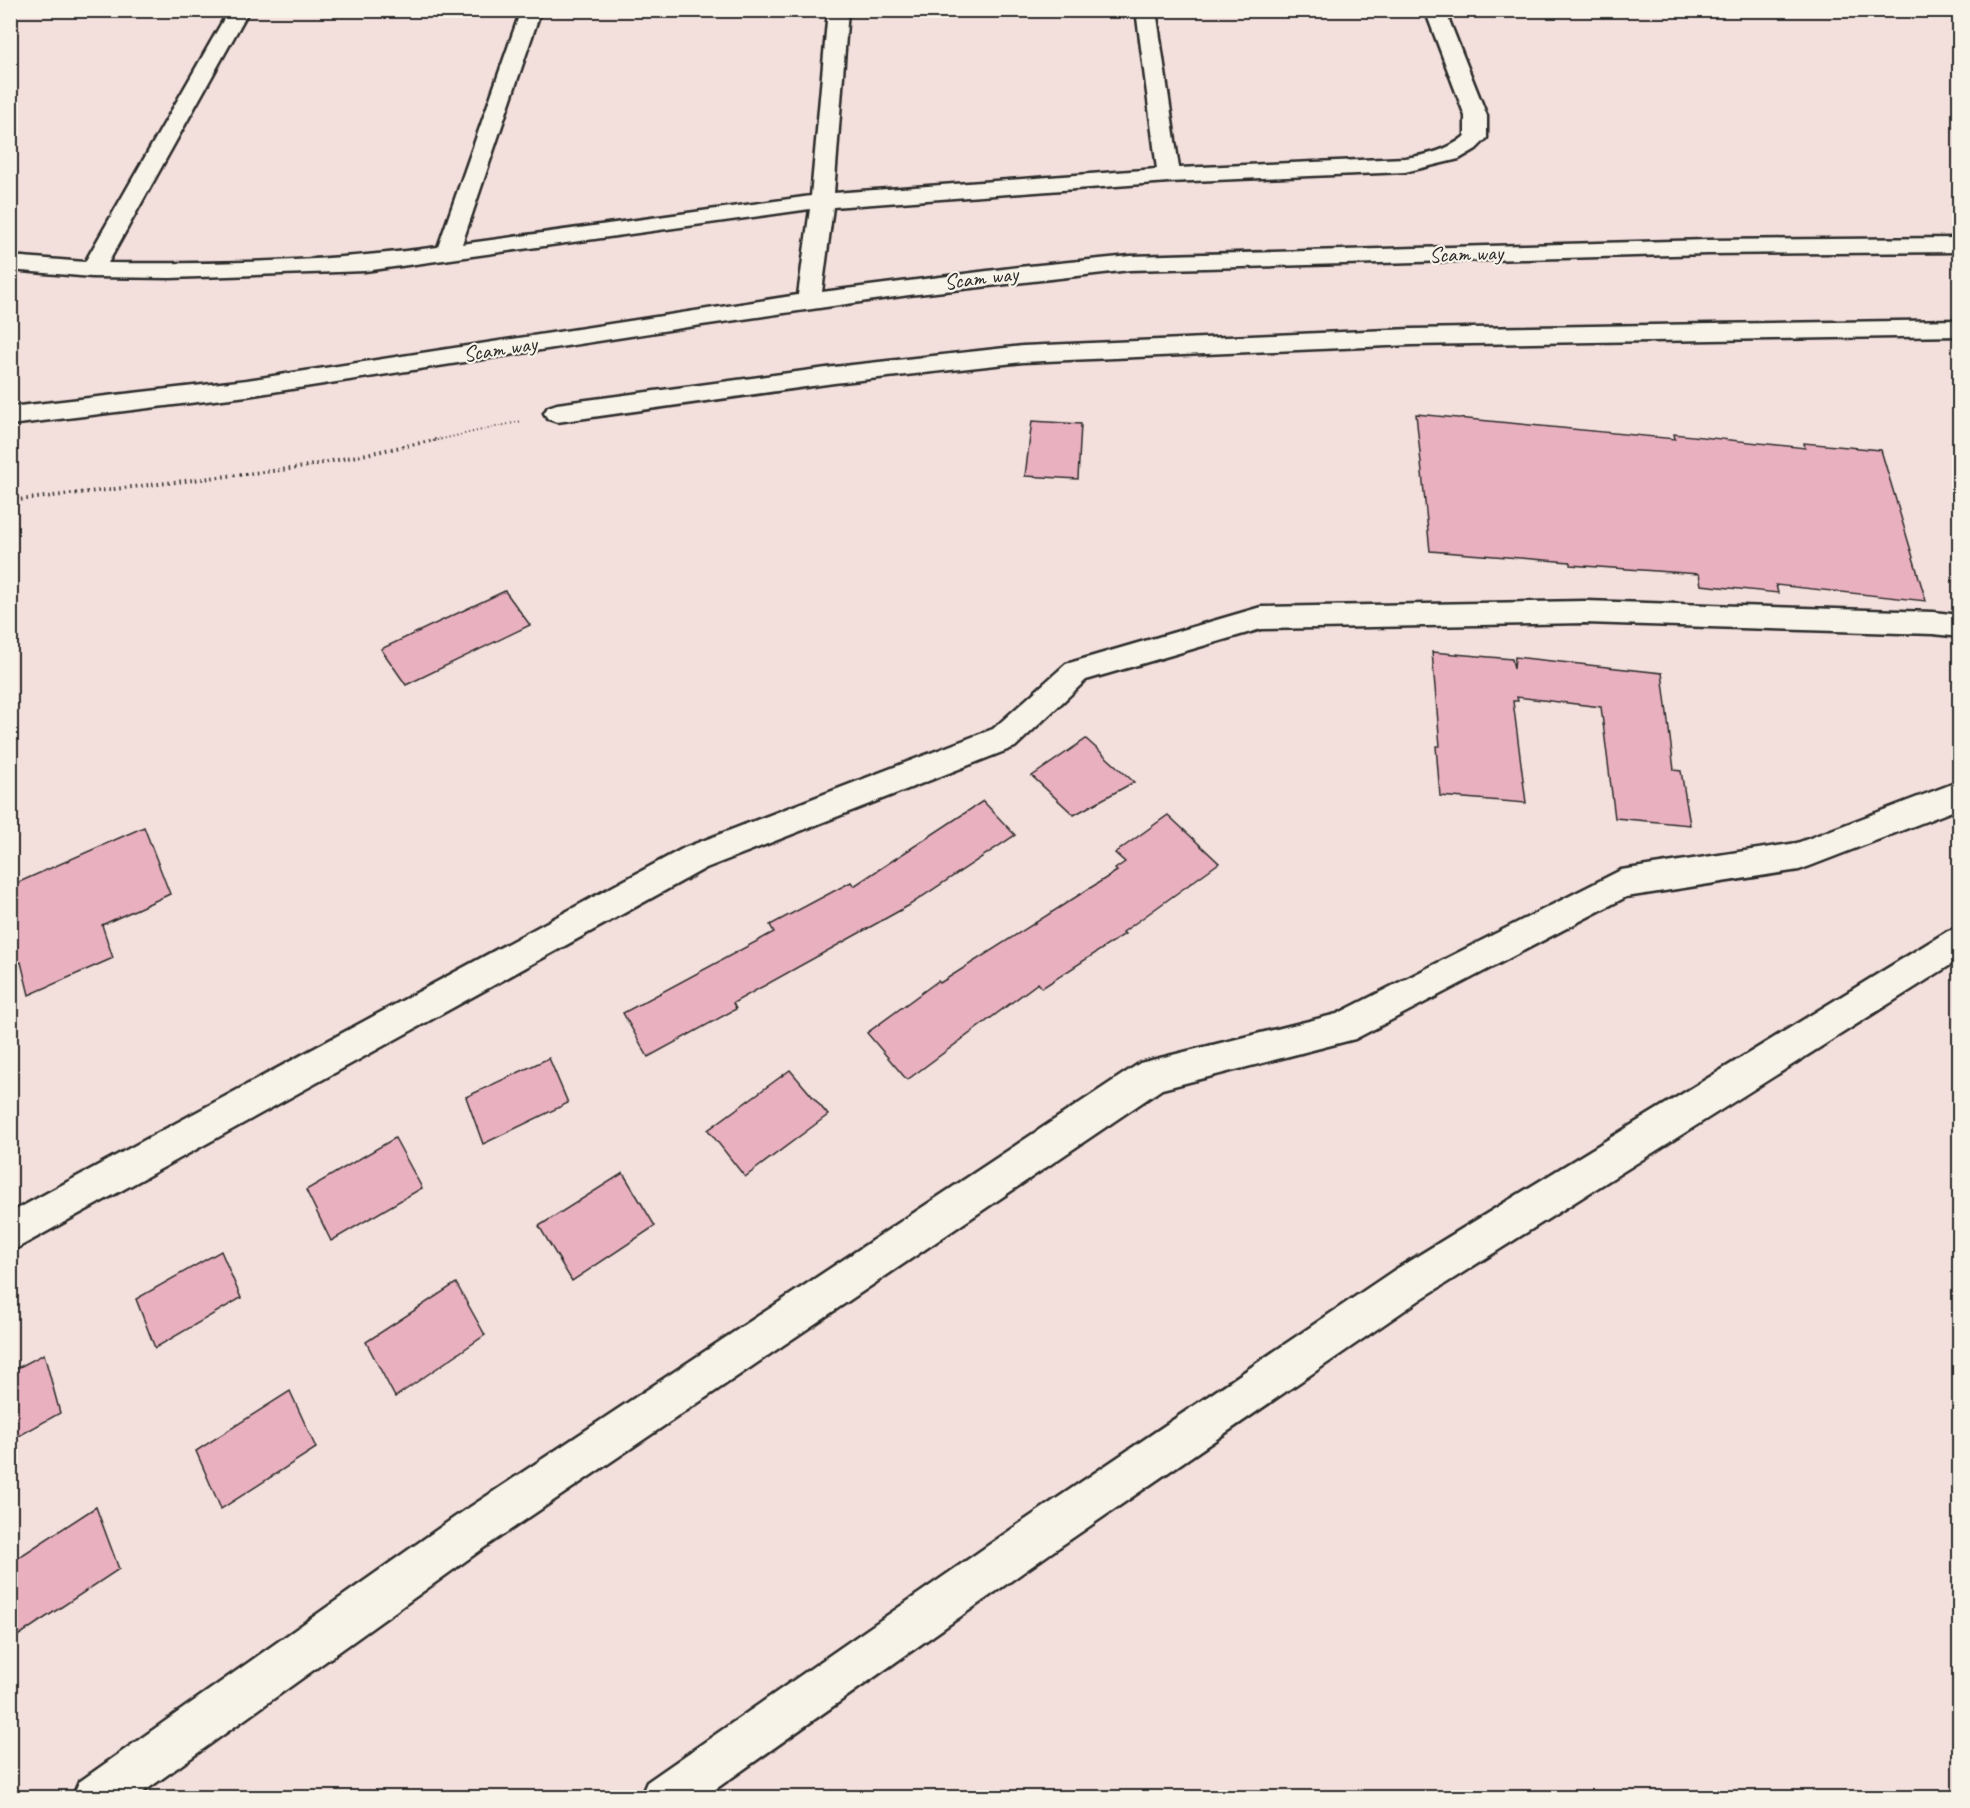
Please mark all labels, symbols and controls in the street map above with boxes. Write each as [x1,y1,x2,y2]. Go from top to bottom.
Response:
street label: Scam way [1428,239,1506,269]
street label: Scam way [942,259,1022,296]
street label: Scam way [461,329,541,369]

